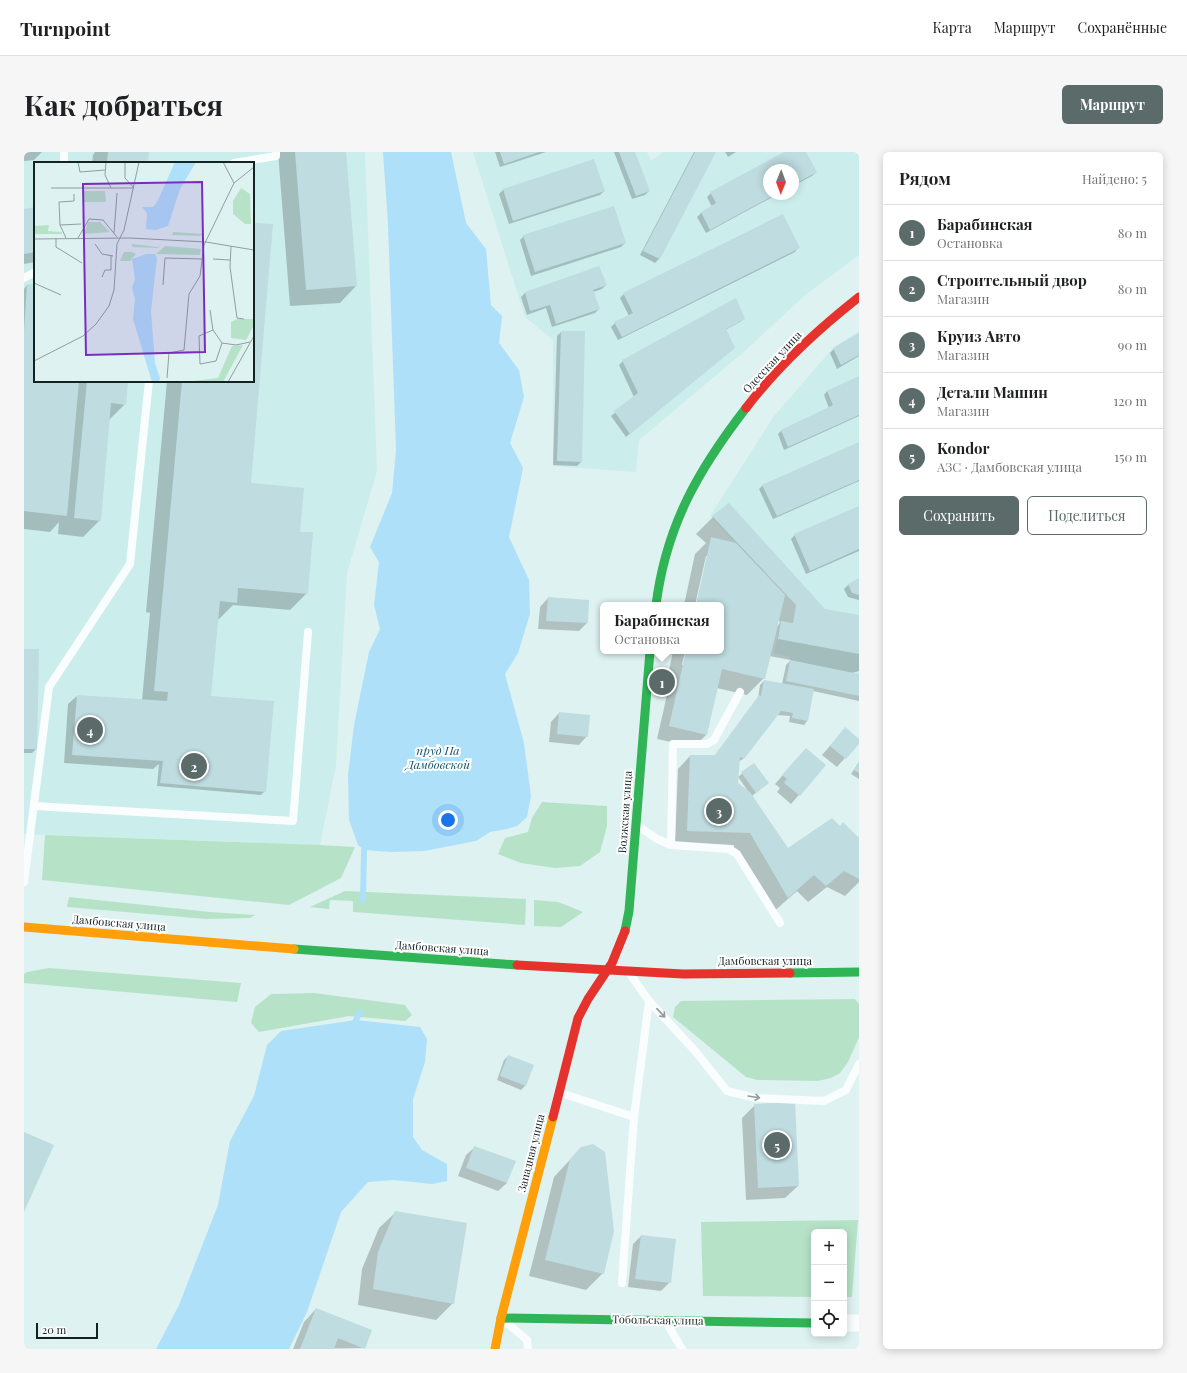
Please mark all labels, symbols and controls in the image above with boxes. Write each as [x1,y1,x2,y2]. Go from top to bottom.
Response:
text: Turnpoint [20,15,110,41]
text: Карта [932,18,972,37]
text: Маршрут [994,18,1056,37]
text: Сохранённые [1078,18,1167,37]
button: Маршрут [1062,85,1163,124]
text: Как добраться [24,86,223,123]
inset map [34,162,254,382]
north arrow [763,164,799,200]
text: Рядом [899,167,951,189]
text: Найдено: 5 [1082,170,1147,187]
text: Барабинская [937,214,1032,234]
text: 1 [910,224,914,241]
text: 80 m [1118,224,1147,241]
text: Остановка [937,234,1003,251]
text: Строительный двор [937,270,1087,290]
text: 2 [909,280,915,297]
text: 80 m [1118,280,1147,297]
text: Магазин [937,290,989,307]
text: Круиз Авто [937,326,1021,346]
street label: Одесская улица [739,327,805,396]
text: 3 [909,336,915,353]
text: 90 m [1118,336,1147,353]
text: Магазин [937,346,989,363]
text: Детали Машин [937,382,1048,402]
text: 4 [909,392,915,409]
text: 120 m [1113,392,1147,409]
text: Магазин [937,402,989,419]
text: Kondor [937,438,990,458]
text: 5 [909,448,915,465]
text: 150 m [1114,448,1147,465]
text: АЗС · Дамбовская улица [937,458,1082,475]
button: Сохранить [899,496,1019,535]
button: Поделиться [1027,496,1147,535]
popup [600,602,724,654]
text: Барабинская [614,610,710,630]
text: Остановка [614,630,680,647]
pin: 1 [649,667,675,697]
pin: 4 [77,715,103,745]
water label: пруд На Дамбовской [404,742,470,772]
pin: 2 [181,751,207,781]
street label: Волжская улица [614,770,635,854]
pin: 3 [706,796,732,826]
your location [438,810,458,830]
street label: Дамбовская улица [72,911,167,934]
street label: Дамбовская улица [395,937,490,958]
street label: Дамбовская улица [718,953,812,968]
one-way arrow [656,1008,665,1019]
one-way arrow [747,1093,760,1101]
street label: Западная улица [514,1112,548,1194]
pin: 5 [764,1130,790,1160]
map controls [811,1229,847,1337]
button: + [811,1229,847,1265]
button: − [811,1265,847,1301]
button: locate [811,1301,847,1337]
street label: Тобольская улица [612,1311,704,1328]
scale bar [36,1321,98,1340]
text: 20 m [42,1322,66,1337]

